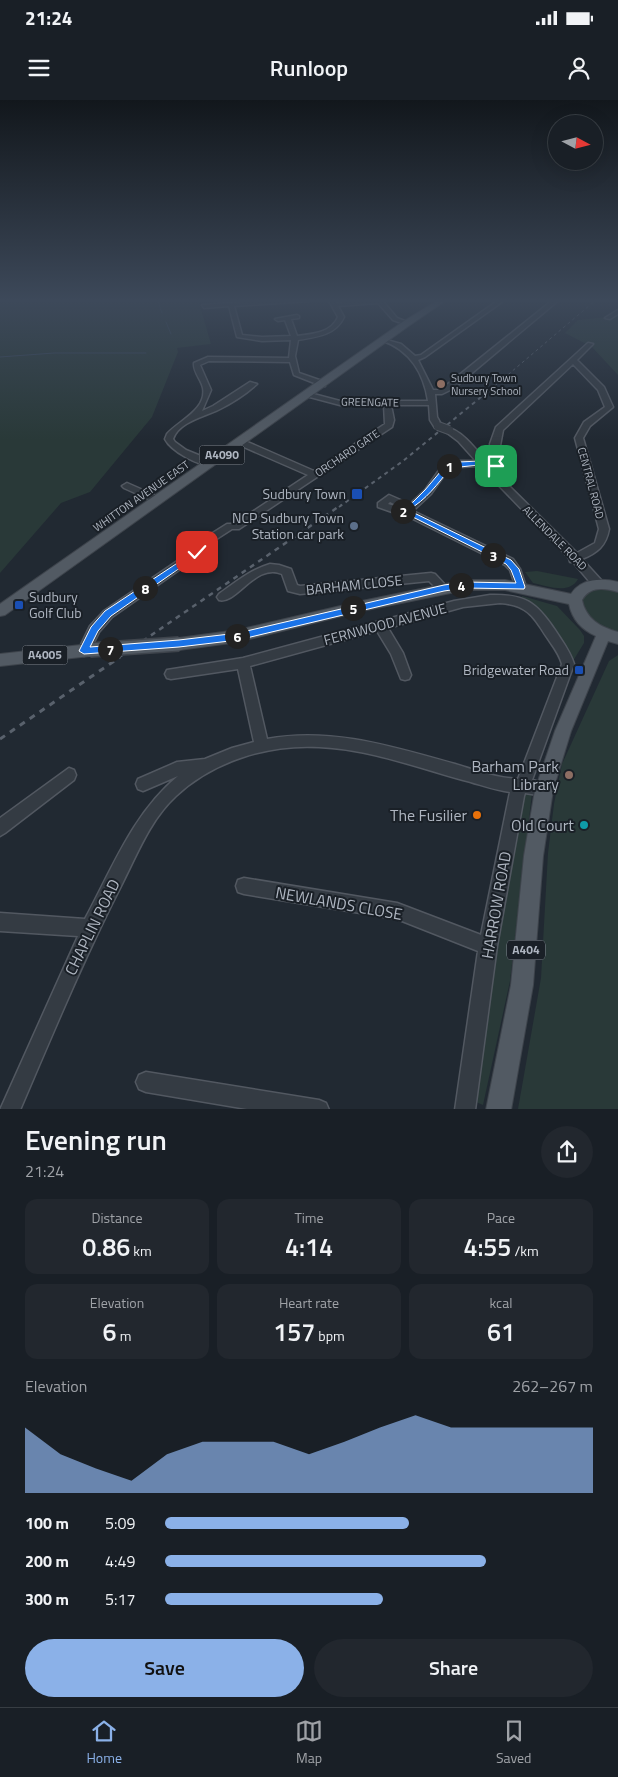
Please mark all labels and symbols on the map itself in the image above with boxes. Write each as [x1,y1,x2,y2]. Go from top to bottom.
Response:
north arrow [548,115,602,170]
place label: Sudbury Town Nursery School [451,370,521,399]
marker: Sudbury Town Nursery School [435,378,447,390]
street label: GREENGATE [341,393,399,411]
street label: ORCHARD GATE [311,425,383,481]
pin [475,445,517,487]
street label: CENTRAL ROAD [574,445,608,521]
road number: A4090 [200,446,244,464]
pin: 1 [436,454,462,478]
street label: WHITTON AVENUE EAST [90,457,193,535]
place label: Sudbury Town [262,483,346,504]
marker: Sudbury Town [350,487,364,501]
pin: 2 [390,498,416,524]
street label: ALLENDALE ROAD [519,502,591,574]
place label: NCP Sudbury Town Station car park [232,507,344,544]
marker: NCP Sudbury Town Station car park [348,520,360,532]
pin [176,531,218,573]
pin: 3 [480,542,506,568]
street label: BARHAM CLOSE [305,569,403,600]
pin: 4 [448,572,474,598]
pin: 8 [132,576,158,600]
place label: Sudbury Golf Club [29,586,82,623]
pin: 5 [340,596,366,620]
street label: FERNWOOD AVENUE [321,597,449,650]
marker: Sudbury Golf Club [13,599,25,611]
pin: 6 [224,624,250,648]
pin: 7 [98,636,122,662]
road number: A4005 [22,646,68,664]
place label: Bridgewater Road [463,659,569,680]
marker: Bridgewater Road [573,664,585,676]
place label: Barham Park Library [471,754,559,796]
marker: Barham Park Library [563,769,575,781]
place label: The Fusilier [390,803,467,827]
marker: The Fusilier [471,809,483,821]
place label: Old Court [511,813,574,837]
marker: Old Court [578,819,590,831]
street label: HARROW ROAD [475,850,517,960]
street label: CHAPLIN ROAD [58,875,126,979]
street label: NEWLANDS CLOSE [274,880,405,926]
road number: A404 [507,940,545,960]

